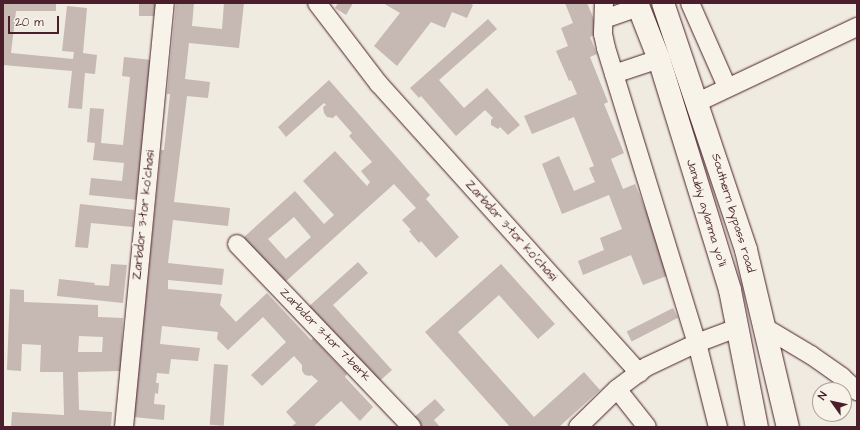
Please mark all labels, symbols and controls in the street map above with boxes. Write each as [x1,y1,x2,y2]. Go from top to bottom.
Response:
scale bar [10,8,61,34]
text: 20 m [15,14,44,31]
street label: Zarbdor 3-tor koʼchasi [130,149,158,281]
street label: Southern bypass road [708,152,758,274]
street label: Janubiy aylanma yoʻli [683,158,729,268]
street label: Zarbdor 3-tor koʼchasi [462,178,560,284]
street label: Zarbdor 3-tor 7-berk [277,285,373,385]
north arrow [812,382,852,422]
text: N [814,389,831,403]

